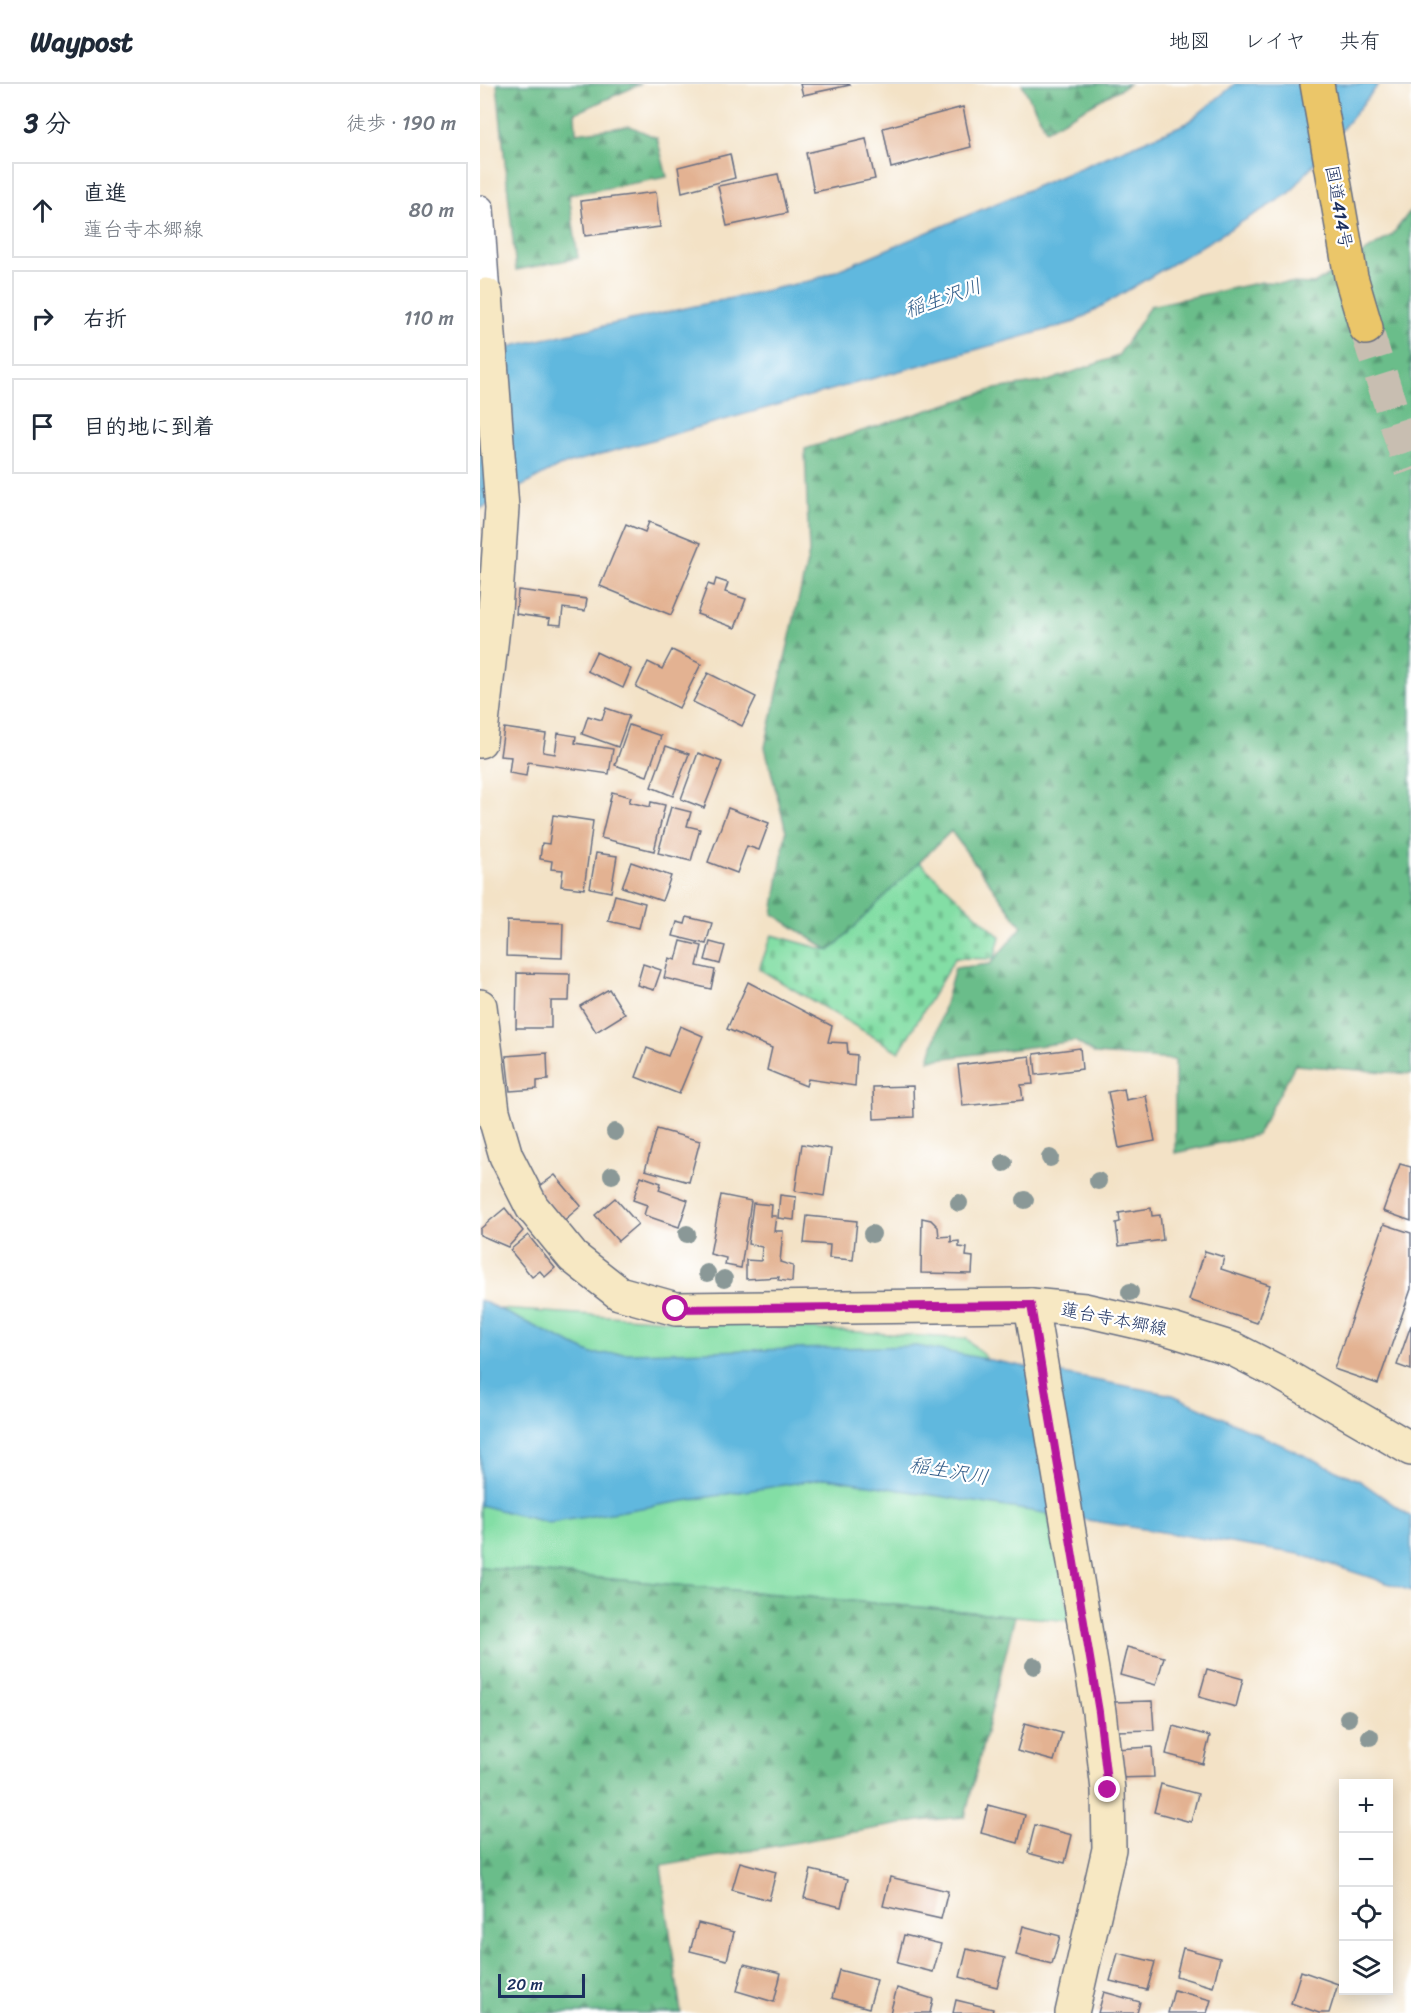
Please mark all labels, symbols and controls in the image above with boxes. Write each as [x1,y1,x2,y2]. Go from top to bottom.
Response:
text: Waypost [30,17,133,66]
text: 地図 [1169,22,1211,60]
text: レイヤ [1244,22,1306,60]
text: 共有 [1339,22,1381,60]
text: 3 分 [24,100,71,146]
text: 徒歩 · 190 m [346,106,456,141]
street label: 国道414号 [1316,163,1362,251]
text: 直進 [83,173,127,212]
text: 80 m [409,193,454,228]
icon: ahead [26,194,59,227]
text: 蓮台寺本郷線 [83,212,203,247]
water label: 稲生沢川 [899,268,987,328]
text: 右折 [83,299,127,338]
text: 110 m [404,301,454,336]
icon: right [26,302,59,335]
text: 目的地に到着 [83,407,215,446]
icon: arrive [26,410,59,443]
street label: 蓮台寺本郷線 [1058,1293,1170,1345]
route start [662,1295,688,1321]
water label: 稲生沢川 [907,1447,991,1495]
route end [1094,1776,1120,1802]
map controls [1339,1779,1393,1995]
button: + [1339,1779,1393,1833]
button: − [1339,1833,1393,1887]
button: locate [1339,1887,1393,1941]
button: layers [1339,1941,1393,1995]
text: 20 m [507,1970,543,1999]
scale bar [498,1971,585,1998]

